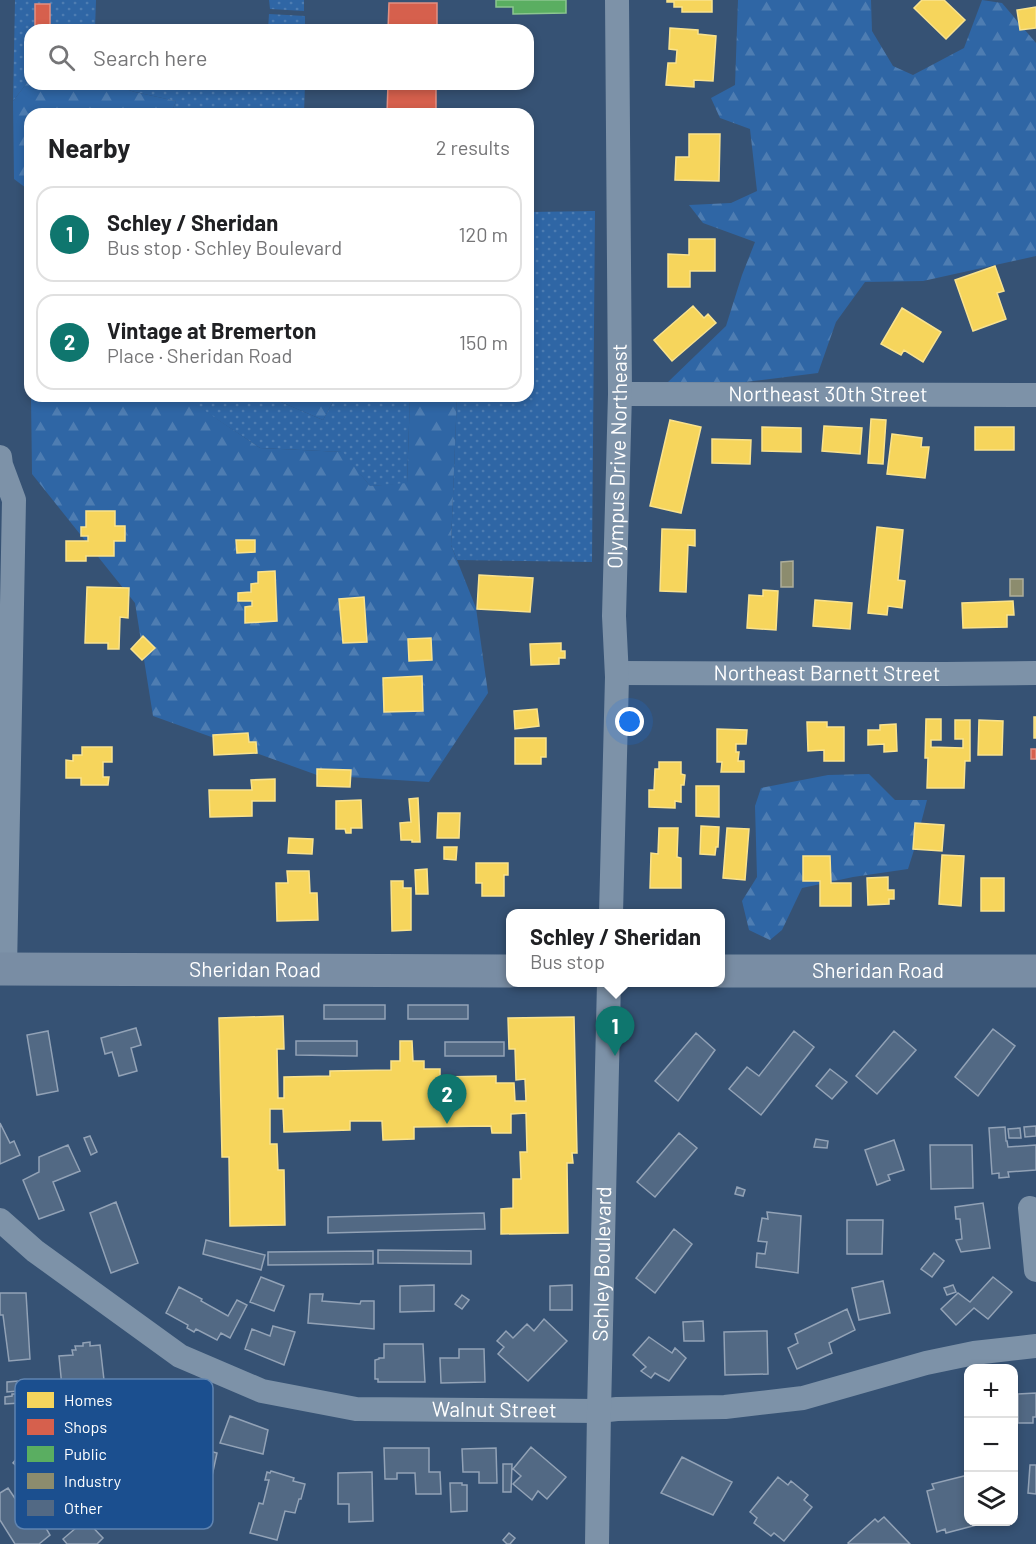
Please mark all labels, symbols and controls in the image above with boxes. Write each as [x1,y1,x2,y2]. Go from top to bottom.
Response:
search box [24,24,534,90]
icon: search [45,41,78,74]
text: Search here [93,44,207,70]
text: Nearby [48,132,130,163]
text: 2 results [436,135,510,159]
text: Schley / Sheridan [107,209,278,235]
text: 1 [66,222,73,246]
text: 120 m [458,222,508,246]
text: Bus stop · Schley Boulevard [107,235,342,259]
text: Vintage at Bremerton [107,317,316,343]
text: 2 [64,330,75,354]
text: 150 m [459,330,508,354]
text: Place · Sheridan Road [107,343,292,367]
street label: Olympus Drive Northeast [601,344,631,569]
street label: Northeast 30th Street [728,380,928,406]
street label: Northeast Barnett Street [714,659,940,685]
your location [615,707,644,736]
popup [506,909,725,987]
text: Schley / Sheridan [530,923,701,949]
text: Bus stop [530,949,605,973]
street label: Sheridan Road [189,956,321,981]
street label: Sheridan Road [812,957,944,982]
pin: 1 [596,1006,634,1056]
pin: 2 [428,1074,466,1124]
street label: Schley Boulevard [587,1186,615,1342]
map controls [964,1364,1018,1526]
button: + [964,1364,1018,1418]
legend [15,1379,213,1529]
text: Homes [64,1390,112,1409]
street label: Walnut Street [432,1396,557,1422]
text: Shops [64,1417,107,1436]
button: − [964,1418,1018,1472]
text: Public [64,1444,107,1463]
text: Industry [64,1471,122,1490]
button: layers [964,1472,1018,1526]
text: Other [64,1498,103,1517]

